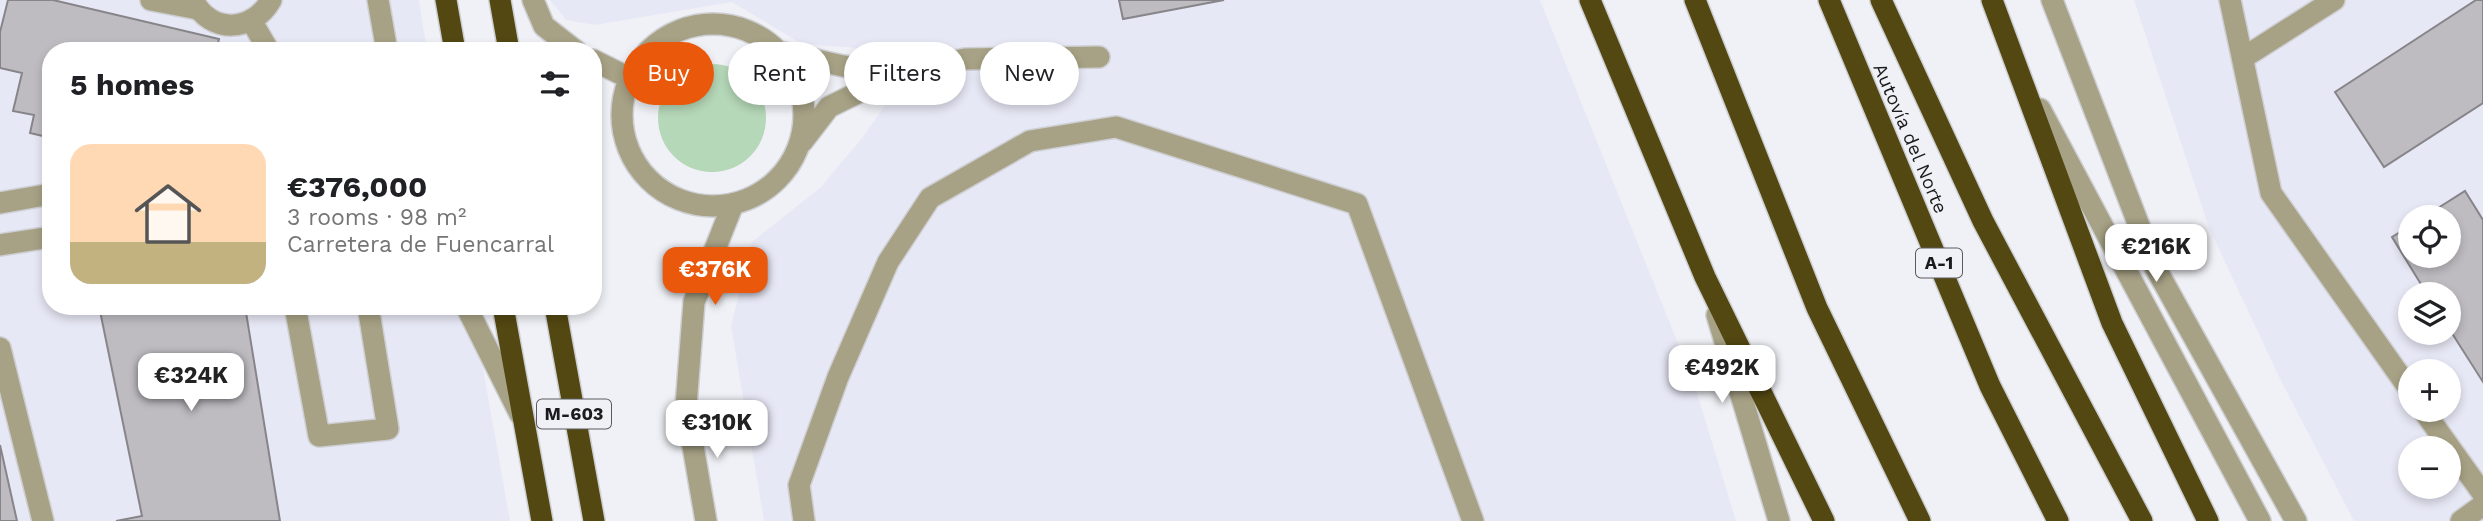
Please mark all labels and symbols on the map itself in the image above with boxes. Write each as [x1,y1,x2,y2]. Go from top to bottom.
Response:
street label: Autovía del Norte [1869,60,1953,217]
pin: €216K [2107,224,2205,284]
pin: €376K [666,247,764,307]
road number: A-1 [1916,248,1962,278]
pin: €492K [1673,346,1771,405]
pin: €324K [142,354,240,413]
road number: M-603 [537,400,611,428]
pin: €310K [668,400,766,460]

